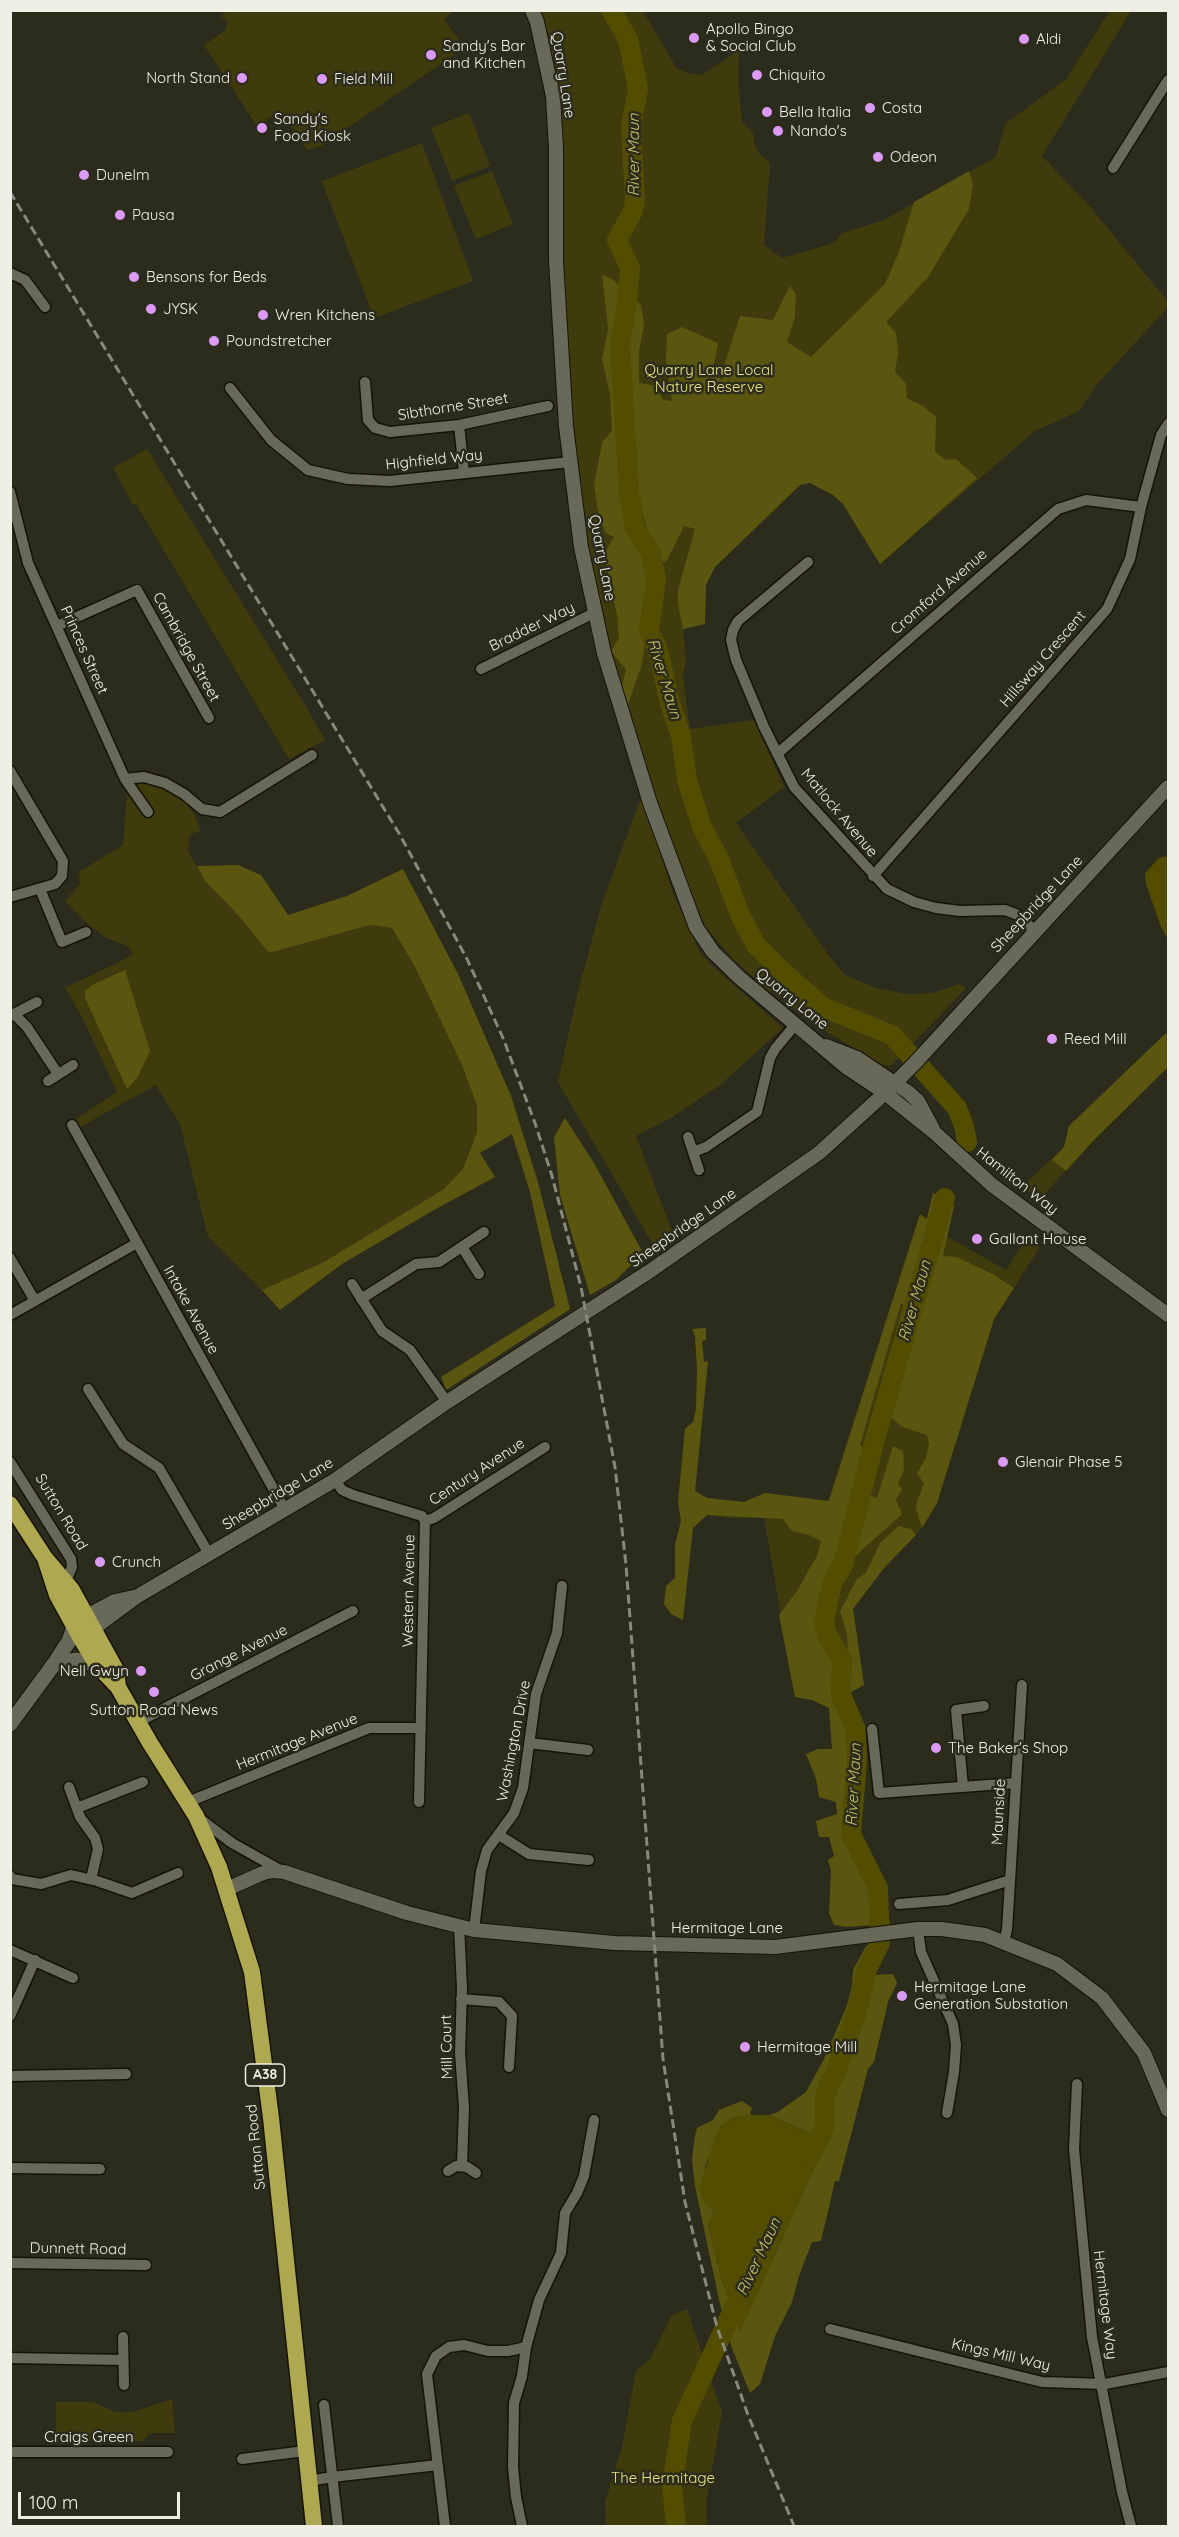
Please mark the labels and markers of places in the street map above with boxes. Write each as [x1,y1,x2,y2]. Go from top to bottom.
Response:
place label: Apollo Bingo & Social Club [706,20,796,55]
place label: Aldi [1036,30,1061,48]
marker: Apollo Bingo & Social Club [687,31,701,45]
marker: Aldi [1017,32,1031,46]
place label: Sandy's Bar and Kitchen [443,37,526,72]
marker: Sandy's Bar and Kitchen [424,48,438,62]
place label: Chiquito [769,66,825,84]
marker: Chiquito [750,68,764,82]
place label: North Stand [146,69,230,87]
place label: Field Mill [334,70,393,88]
marker: North Stand [235,71,249,85]
marker: Field Mill [315,72,329,86]
place label: Costa [882,99,922,117]
marker: Costa [863,101,877,115]
place label: Bella Italia [779,103,851,121]
marker: Bella Italia [760,105,774,119]
place label: Sandy's Food Kiosk [274,110,351,145]
marker: Sandy's Food Kiosk [255,121,269,135]
place label: Nando's [790,122,847,140]
marker: Nando's [771,124,785,138]
place label: Odeon [890,148,937,166]
marker: Odeon [871,150,885,164]
place label: Dunelm [96,166,150,184]
marker: Dunelm [77,168,91,182]
place label: Pausa [132,206,175,224]
marker: Pausa [113,208,127,222]
place label: Bensons for Beds [146,268,267,286]
marker: Bensons for Beds [127,270,141,284]
place label: JYSK [163,300,198,318]
marker: JYSK [144,302,158,316]
place label: Wren Kitchens [275,306,375,324]
marker: Wren Kitchens [256,308,270,322]
place label: Poundstretcher [226,332,332,350]
marker: Poundstretcher [207,334,221,348]
place label: Reed Mill [1064,1030,1127,1048]
marker: Reed Mill [1045,1032,1059,1046]
place label: Gallant House [989,1230,1086,1248]
marker: Gallant House [970,1232,984,1246]
place label: Glenair Phase 5 [1015,1453,1122,1471]
marker: Glenair Phase 5 [996,1455,1010,1469]
place label: Crunch [112,1553,161,1571]
marker: Crunch [93,1555,107,1569]
place label: Nell Gwyn [60,1662,129,1680]
marker: Nell Gwyn [134,1664,148,1678]
marker: Sutton Road News [147,1685,161,1699]
place label: Sutton Road News [90,1701,218,1719]
place label: The Baker's Shop [948,1739,1068,1757]
marker: The Baker's Shop [929,1741,943,1755]
place label: Hermitage Lane Generation Substation [914,1978,1068,2013]
marker: Hermitage Lane Generation Substation [895,1989,909,2003]
place label: Hermitage Mill [757,2038,857,2056]
marker: Hermitage Mill [738,2040,752,2054]

